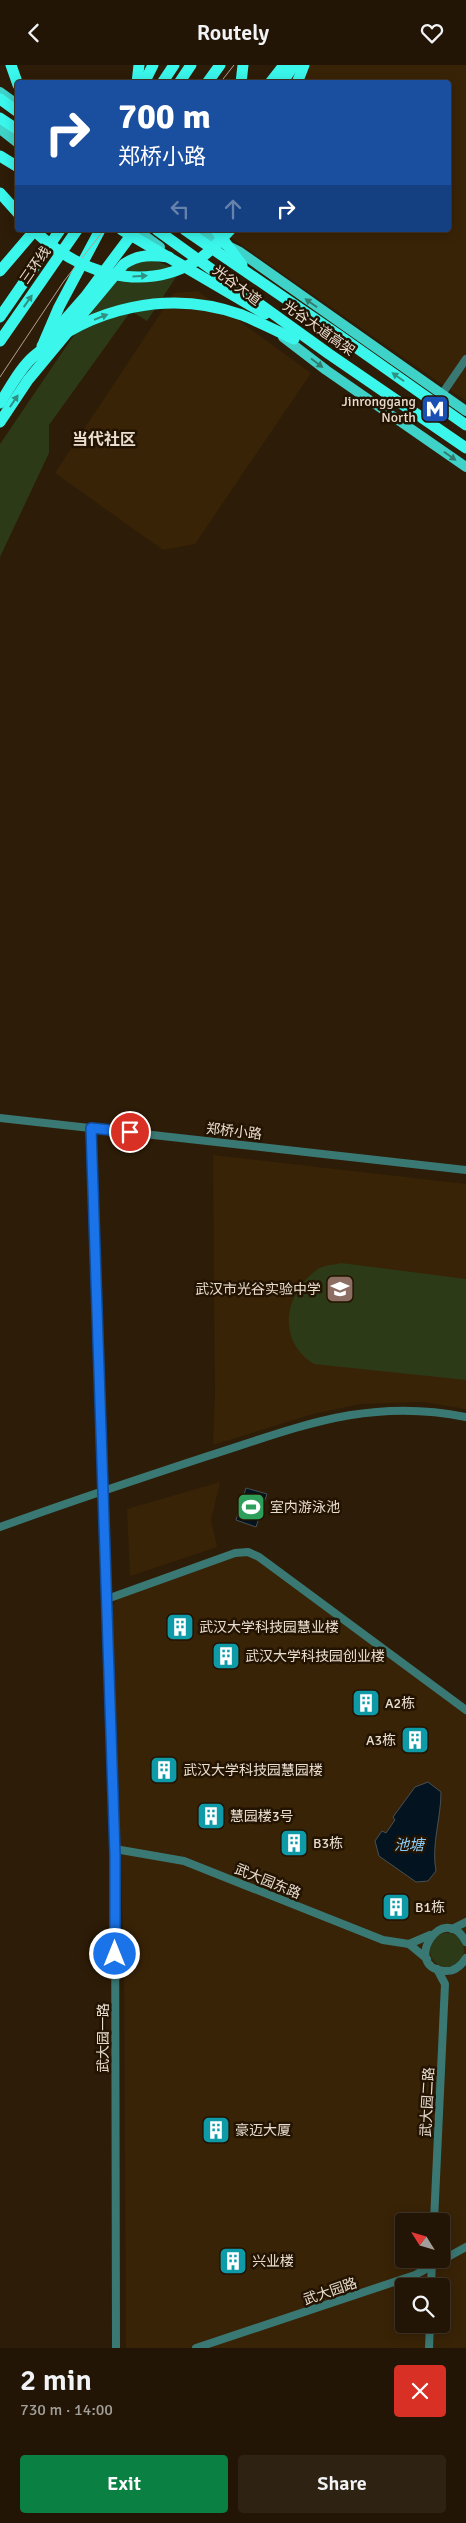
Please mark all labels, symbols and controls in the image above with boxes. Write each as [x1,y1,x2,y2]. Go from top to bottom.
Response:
icon: back [20,19,48,47]
text: Routely [197,19,269,46]
icon: heart [418,19,446,47]
text: 700 m [118,95,211,138]
icon: right [35,100,100,165]
text: 郑桥小路 [118,143,206,170]
icon: left [166,195,194,223]
icon: ahead [219,195,247,223]
icon: right [272,195,300,223]
street label: 三环线 [16,243,54,287]
street label: 光谷大道 [209,262,264,309]
one-way arrow [132,272,148,280]
one-way arrow [23,294,33,308]
street label: 光谷大道高架 [279,297,358,359]
one-way arrow [304,298,318,308]
one-way arrow [94,312,109,320]
one-way arrow [310,358,324,368]
one-way arrow [391,372,405,382]
place label: Jinronggang North [342,393,416,426]
one-way arrow [9,394,19,408]
metro station icon: Jinronggang North [420,394,450,424]
district label: 当代社区 [72,430,136,450]
one-way arrow [443,451,457,461]
pin [109,1111,151,1153]
icon: arrive [116,1118,144,1146]
street label: 郑桥小路 [205,1120,263,1143]
school or university icon: 武汉市光谷实验中学 [325,1274,355,1304]
place label: 武汉市光谷实验中学 [195,1281,321,1298]
sports icon: 室内游泳池 [236,1492,266,1522]
place label: 室内游泳池 [270,1499,340,1516]
building icon: 武汉大学科技园慧业楼 [165,1612,195,1642]
place label: 武汉大学科技园慧业楼 [199,1619,339,1636]
building icon: 武汉大学科技园创业楼 [211,1641,241,1671]
place label: 武汉大学科技园创业楼 [245,1648,385,1665]
building icon: A2栋 [351,1688,381,1718]
place label: A2栋 [385,1695,415,1712]
building icon: A3栋 [400,1725,430,1755]
place label: A3栋 [366,1732,396,1749]
building icon: 武汉大学科技园慧园楼 [149,1755,179,1785]
place label: 武汉大学科技园慧园楼 [183,1762,323,1779]
building icon: 慧园楼3号 [196,1801,226,1831]
place label: 慧园楼3号 [230,1808,294,1825]
building icon: B3栋 [279,1828,309,1858]
place label: B3栋 [313,1835,343,1852]
water label: 池塘 [394,1836,427,1854]
street label: 武大园东路 [232,1860,303,1902]
building icon: B1栋 [381,1892,411,1922]
place label: B1栋 [415,1899,445,1916]
position arrow [88,1927,140,1979]
street label: 武大园一路 [95,2003,112,2073]
street label: 武大园二路 [417,2067,438,2137]
building icon: 豪迈大厦 [201,2115,231,2145]
place label: 豪迈大厦 [235,2122,291,2139]
north arrow [395,2213,450,2267]
map controls [395,2213,450,2333]
building icon: 兴业楼 [218,2246,248,2276]
place label: 兴业楼 [252,2253,294,2270]
street label: 武大园路 [301,2274,359,2309]
button: search [395,2278,450,2333]
text: 2 min [20,2362,92,2399]
button: close [394,2365,446,2417]
text: 730 m · 14:00 [20,2400,113,2420]
button: Exit [20,2455,228,2513]
button: Share [238,2455,446,2513]

